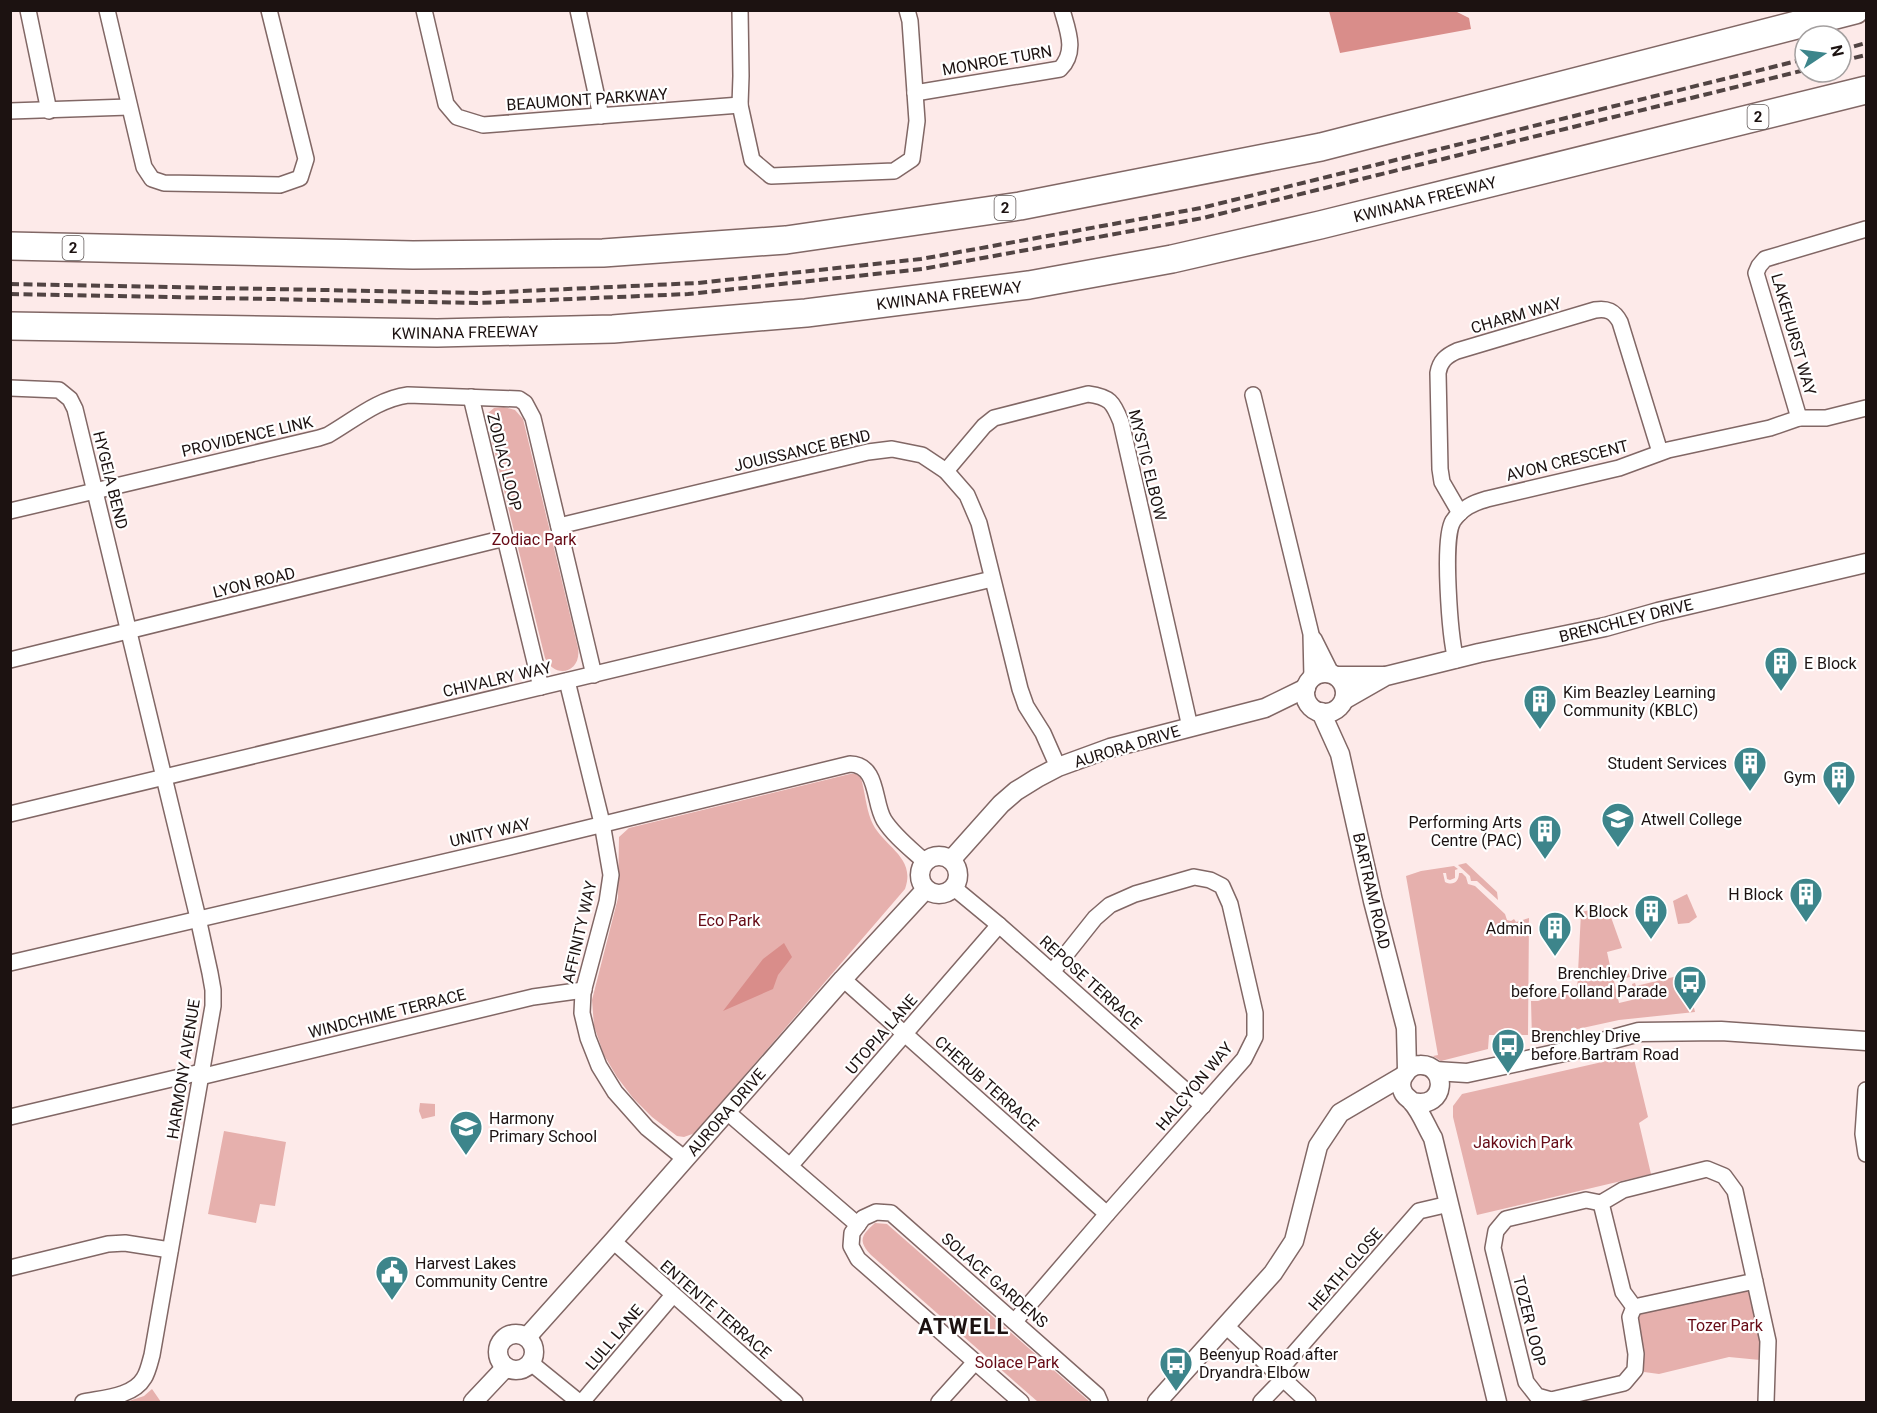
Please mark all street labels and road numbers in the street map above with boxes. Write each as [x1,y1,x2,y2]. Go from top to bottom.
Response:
street label: MONROE TURN [941,41,1053,80]
street label: BEAUMONT PARKWAY [506,84,669,115]
road number: 2 [1748,105,1768,129]
street label: KWINANA FREEWAY [1352,172,1499,226]
road number: 2 [994,196,1016,220]
road number: 2 [62,236,84,260]
street label: LAKEHURST WAY [1767,271,1820,398]
street label: KWINANA FREEWAY [875,277,1023,314]
street label: CHARM WAY [1469,293,1564,337]
street label: KWINANA FREEWAY [392,322,539,343]
street label: MYSTIC ELBOW [1125,408,1171,523]
street label: ZODIAC LOOP [483,411,526,513]
street label: PROVIDENCE LINK [180,412,316,461]
street label: JOUISSANCE BEND [732,425,872,475]
street label: HYGEIA BEND [89,429,132,531]
street label: AVON CRESCENT [1504,436,1631,485]
street label: LYON ROAD [211,563,297,602]
street label: BRENCHLEY DRIVE [1557,595,1695,646]
street label: CHIVALRY WAY [441,658,554,701]
street label: AURORA DRIVE [1072,721,1182,772]
street label: UNITY WAY [448,814,533,851]
street label: BARTRAM ROAD [1349,831,1394,951]
street label: AFFINITY WAY [558,879,601,985]
street label: REPOSE TERRACE [1036,932,1146,1033]
street label: WINDCHIME TERRACE [306,985,468,1042]
street label: UTOPIA LANE [842,991,921,1078]
street label: HARMONY AVENUE [163,998,204,1140]
street label: CHERUB TERRACE [931,1032,1042,1135]
street label: HALCYON WAY [1152,1038,1237,1134]
street label: AURORA DRIVE [683,1065,770,1160]
street label: HEATH CLOSE [1304,1224,1386,1314]
street label: SOLACE GARDENS [938,1229,1052,1332]
street label: ENTENTE TERRACE [656,1256,775,1363]
street label: TOZER LOOP [1509,1274,1550,1368]
street label: LULL LANE [582,1301,647,1374]

